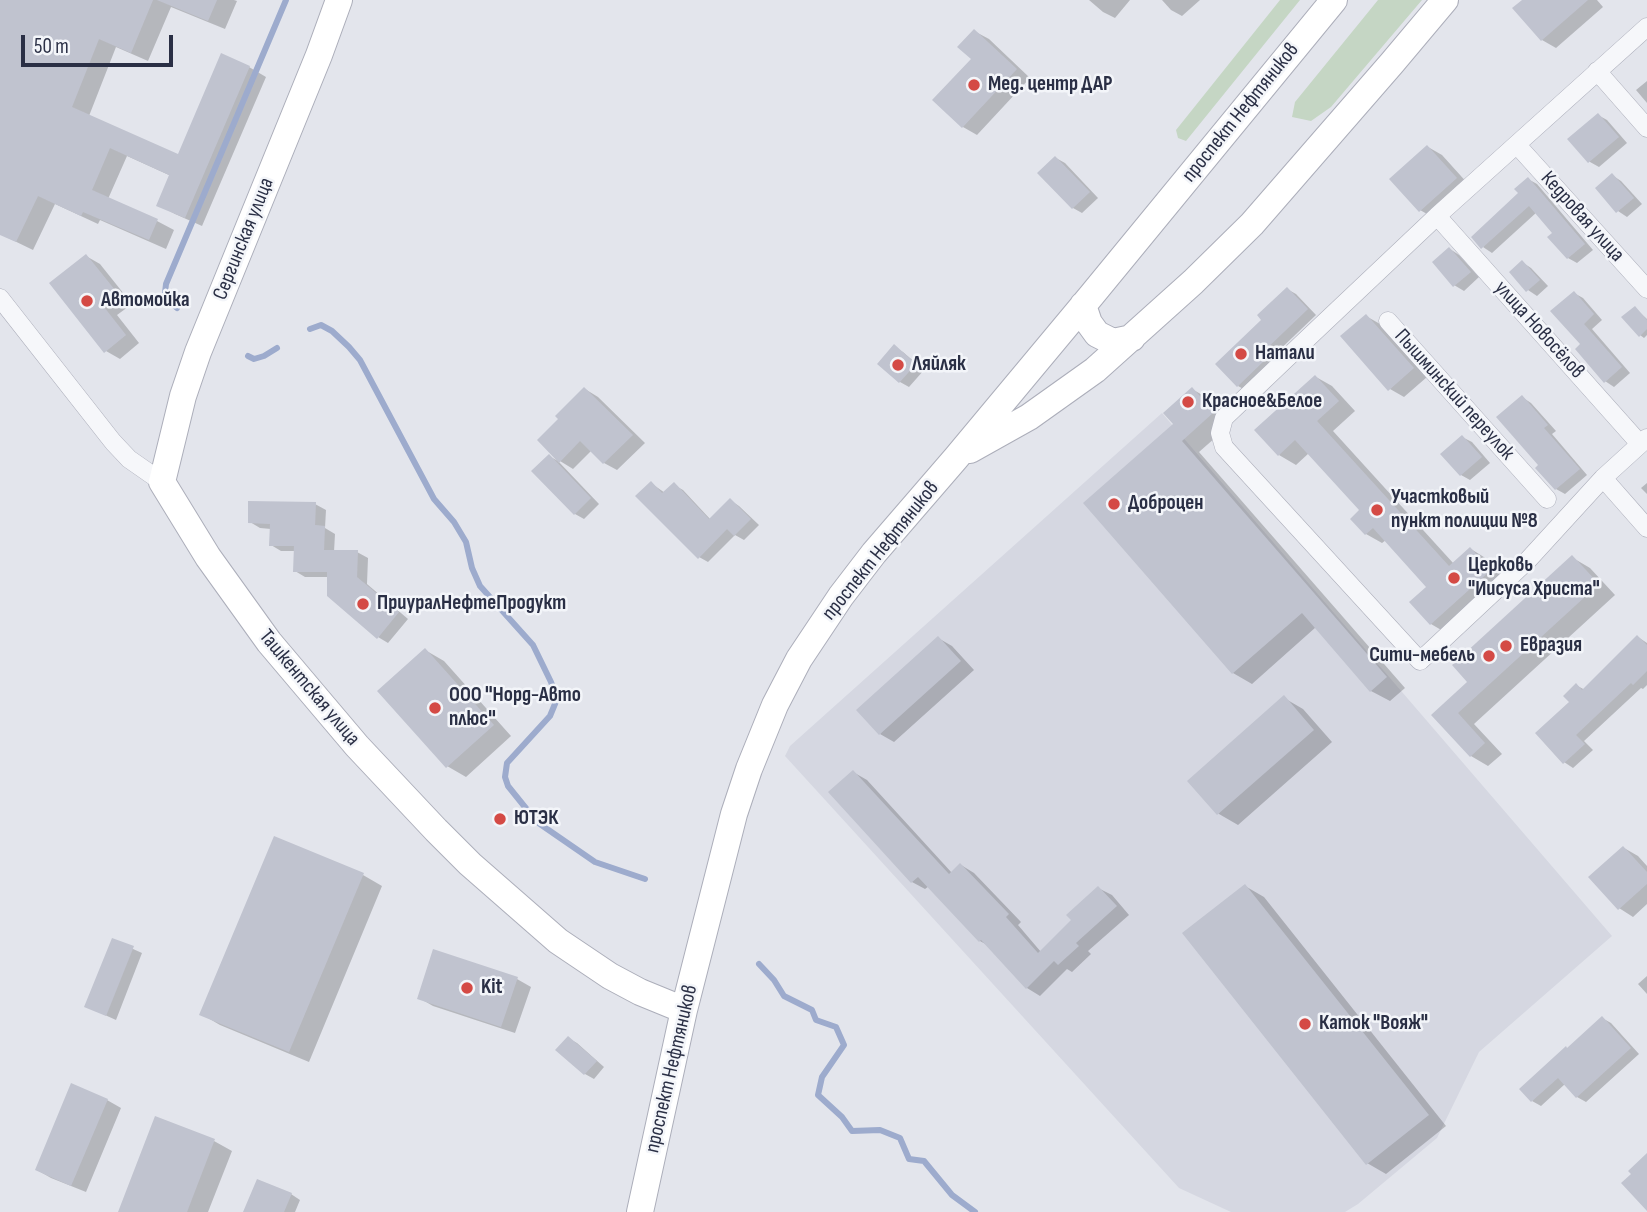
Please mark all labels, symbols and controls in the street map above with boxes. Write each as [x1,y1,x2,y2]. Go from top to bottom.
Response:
scale bar [24,21,177,65]
text: 50 m [34,34,69,59]
street label: проспект Нефтяников [1177,38,1305,188]
place label: Мед. центр ДАР [988,72,1112,98]
marker: Мед. центр ДАР [966,77,982,93]
street label: Кедровая улица [1535,167,1629,267]
street label: Сергинская улица [208,174,280,304]
street label: улица Новосёлов [1489,276,1589,384]
place label: Автомойка [101,288,190,314]
marker: Автомойка [79,293,95,309]
street label: Пышминский переулок [1389,324,1519,466]
place label: Натали [1255,341,1315,367]
marker: Натали [1233,346,1249,362]
place label: Ляйляк [912,352,966,378]
marker: Ляйляк [890,357,906,373]
place label: Красное&Белое [1202,389,1322,415]
marker: Красное&Белое [1180,394,1196,410]
street label: проспект Нефтяников [817,476,945,626]
place label: Участковый пункт полиции №8 [1391,485,1538,535]
place label: Доброцен [1128,491,1203,517]
marker: Доброцен [1106,496,1122,512]
marker: Участковый пункт полиции №8 [1369,502,1385,518]
place label: Церковь "Иисуса Христа" [1468,553,1600,603]
marker: Церковь "Иисуса Христа" [1446,570,1462,586]
place label: ПриуралНефтеПродукт [377,591,566,617]
marker: ПриуралНефтеПродукт [355,596,371,612]
street label: Ташкентская улица [253,625,365,751]
place label: Евразия [1520,633,1582,659]
marker: Евразия [1498,638,1514,654]
place label: Сити-мебель [1369,643,1475,669]
marker: Сити-мебель [1481,648,1497,664]
place label: ООО ''Норд-Авто плюс'' [449,683,581,733]
marker: ООО ''Норд-Авто плюс'' [427,700,443,716]
place label: ЮТЭК [514,806,558,832]
marker: ЮТЭК [492,811,508,827]
place label: Kit [481,975,503,1001]
marker: Kit [459,980,475,996]
street label: проспект Нефтяников [640,983,704,1155]
place label: Каток "Вояж" [1319,1011,1428,1037]
marker: Каток "Вояж" [1297,1016,1313,1032]

